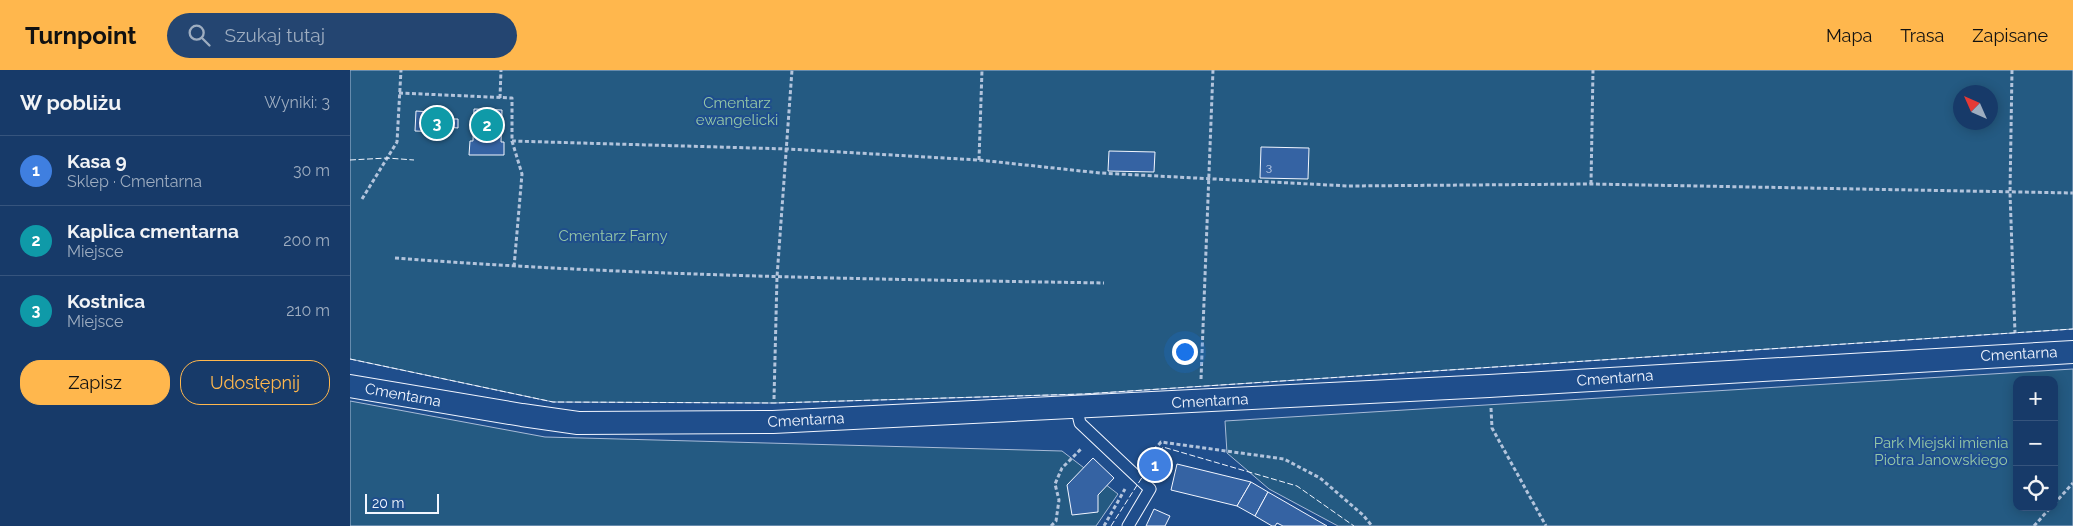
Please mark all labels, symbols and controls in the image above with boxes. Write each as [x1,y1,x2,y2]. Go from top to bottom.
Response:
search box [167,13,517,58]
text: Turnpoint [25,21,137,50]
icon: search [185,21,213,49]
text: Szukaj tutaj [225,24,325,46]
text: Mapa [1826,25,1872,46]
text: Trasa [1900,25,1944,46]
text: Zapisane [1972,25,2048,46]
north arrow [1953,85,1998,130]
text: W pobliżu [20,90,121,115]
text: Wyniki: 3 [264,93,330,112]
park label: Cmentarz ewangelicki [696,94,778,129]
pin: 3 [421,104,453,142]
pin: 2 [471,106,503,144]
text: Kasa 9 [67,150,127,172]
house number: 3 [1266,160,1272,174]
text: 1 [32,161,40,180]
text: 30 m [293,161,330,180]
text: Sklep · Cmentarna [67,172,202,191]
text: Kaplica cmentarna [67,220,239,242]
park label: Cmentarz Farny [558,227,668,245]
text: 2 [31,231,41,250]
text: 200 m [283,231,330,250]
text: Miejsce [67,242,123,261]
text: Kostnica [67,290,145,312]
text: 3 [32,301,40,320]
text: 210 m [286,301,330,320]
text: Miejsce [67,312,123,331]
your location [1172,339,1198,365]
street label: Cmentarna [1980,343,2058,365]
button: Zapisz [20,360,170,405]
button: Udostępnij [180,360,330,405]
street label: Cmentarna [1576,366,1654,390]
map controls [2013,376,2058,511]
button: + [2013,376,2058,421]
street label: Cmentarna [364,379,442,411]
street label: Cmentarna [1171,390,1249,412]
street label: Cmentarna [767,409,845,431]
button: − [2013,421,2058,466]
park label: Park Miejski imienia Piotra Janowskiego [1874,434,2008,469]
pin: 1 [1139,446,1171,484]
button: locate [2013,466,2058,511]
scale bar [365,491,439,514]
text: 20 m [372,495,404,511]

